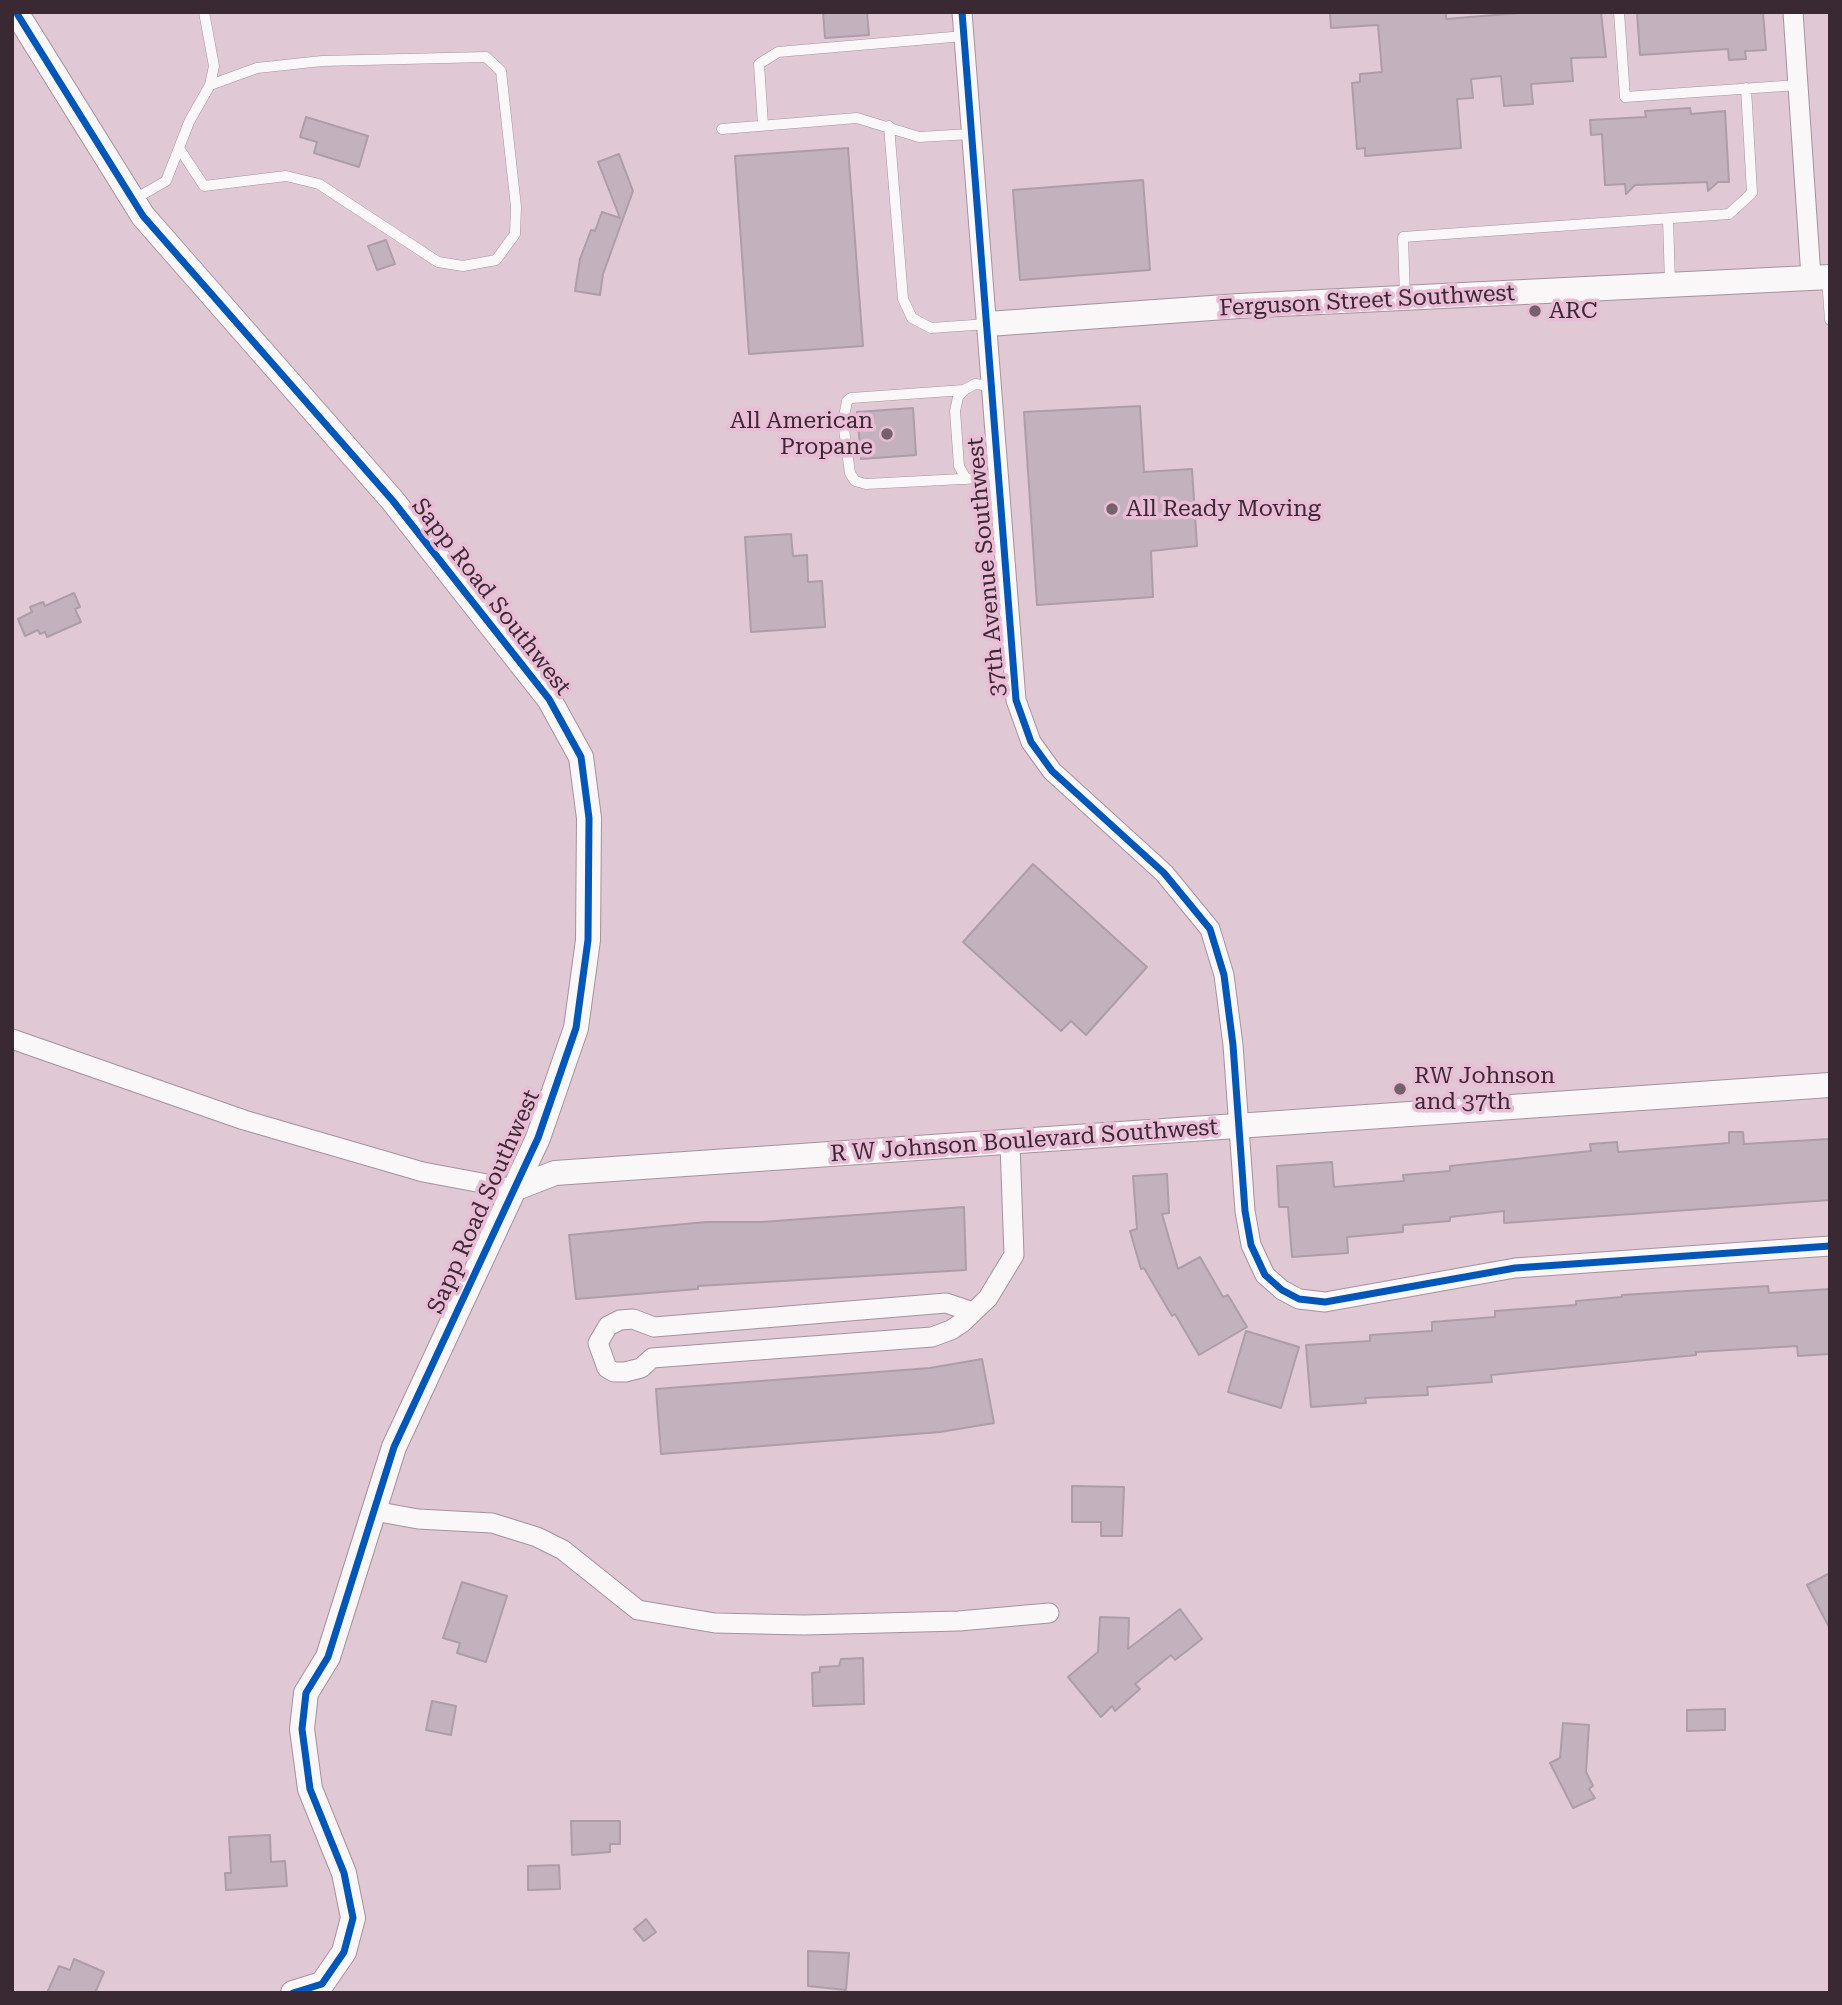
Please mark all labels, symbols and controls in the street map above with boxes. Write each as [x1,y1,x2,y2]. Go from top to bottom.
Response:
street label: Ferguson Street Southwest [1218,279,1516,323]
place label: ARC [1549,297,1597,325]
marker: ARC [1527,303,1543,319]
place label: All American Propane [730,407,873,461]
marker: All American Propane [879,426,895,442]
street label: 37th Avenue Southwest [962,436,1012,698]
street label: Sapp Road Southwest [406,493,576,701]
place label: All Ready Moving [1126,495,1321,523]
marker: All Ready Moving [1104,501,1120,517]
place label: RW Johnson and 37th [1414,1062,1555,1116]
marker: RW Johnson and 37th [1392,1081,1408,1097]
street label: Sapp Road Southwest [422,1086,546,1318]
street label: R W Johnson Boulevard Southwest [829,1114,1219,1168]

